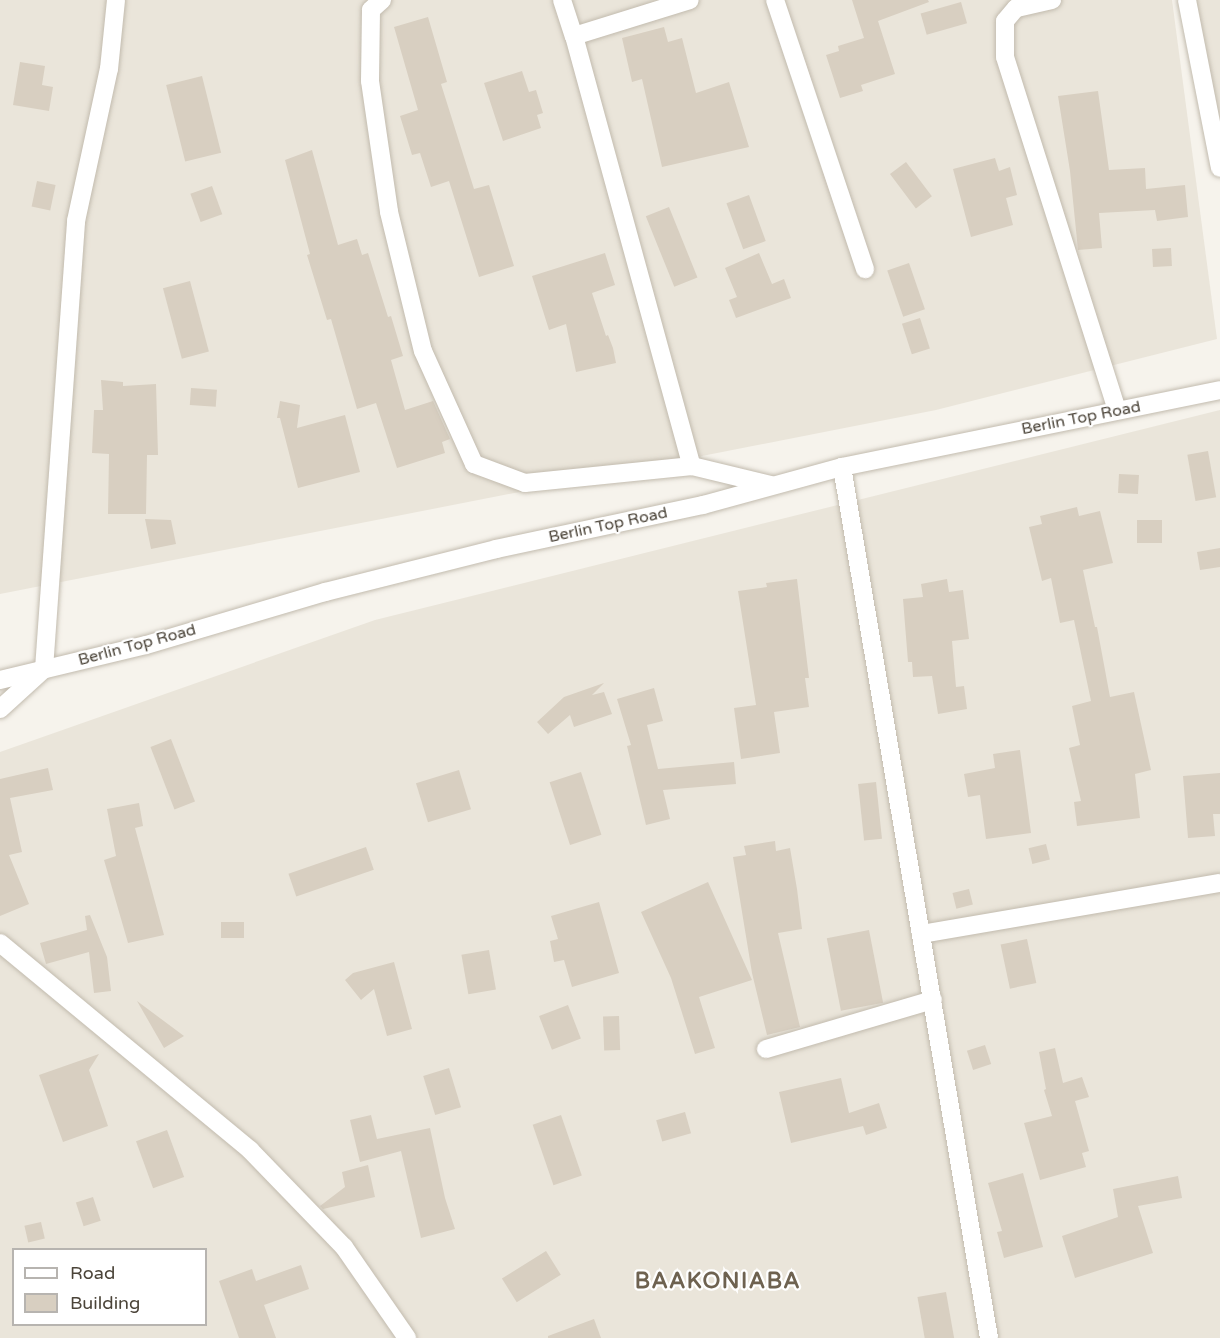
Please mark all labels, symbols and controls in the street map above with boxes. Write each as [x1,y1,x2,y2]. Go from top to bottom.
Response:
street label: Berlin Top Road [1020,397,1142,439]
street label: Berlin Top Road [547,503,669,547]
street label: Berlin Top Road [76,620,198,670]
legend [12,1248,207,1326]
text: Road [70,1262,115,1284]
district label: BAAKONIABA [635,1269,801,1295]
text: Building [70,1292,140,1314]

